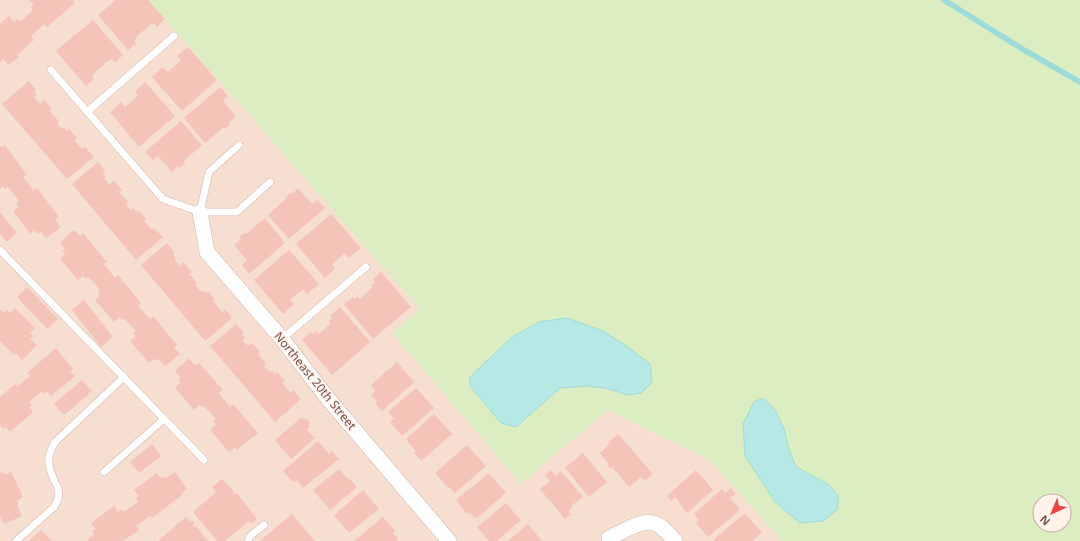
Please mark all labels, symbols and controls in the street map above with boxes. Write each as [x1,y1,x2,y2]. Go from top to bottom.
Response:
street label: Northeast 20th Street [270,328,361,434]
north arrow [1032,493,1072,533]
text: N [1036,512,1053,529]

